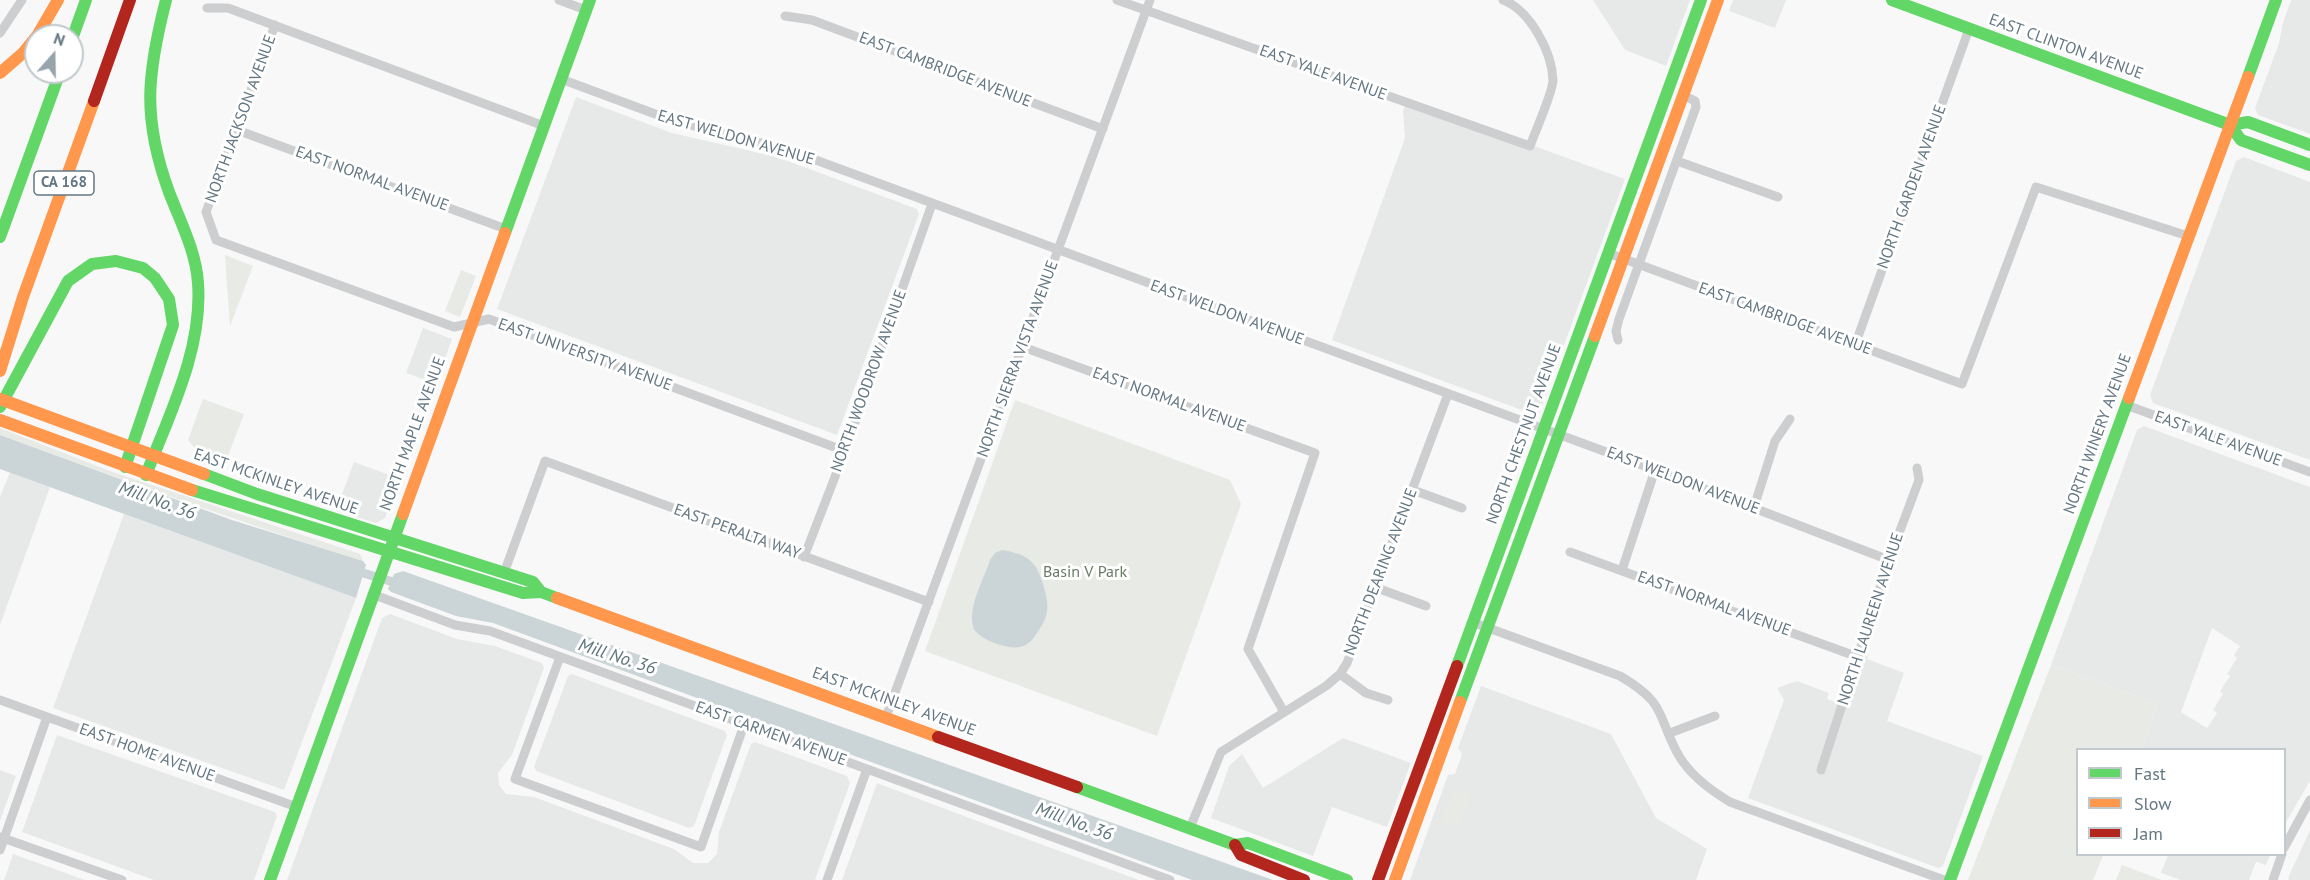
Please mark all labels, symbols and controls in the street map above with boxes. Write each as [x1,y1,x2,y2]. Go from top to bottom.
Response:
street label: EAST CLINTON AVENUE [1986,10,2146,84]
north arrow [24,24,84,84]
text: N [51,28,68,50]
street label: EAST CAMBRIDGE AVENUE [856,28,1034,112]
street label: NORTH JACKSON AVENUE [202,32,280,206]
street label: EAST YALE AVENUE [1257,41,1389,105]
street label: NORTH GARDEN AVENUE [1873,102,1951,272]
street label: EAST WELDON AVENUE [655,106,817,170]
street label: EAST NORMAL AVENUE [293,142,451,216]
road number: CA 168 [34,171,94,195]
street label: NORTH SIERRA VISTA AVENUE [973,258,1063,460]
street label: EAST WELDON AVENUE [1148,276,1306,350]
street label: EAST CAMBRIDGE AVENUE [1696,279,1874,359]
street label: NORTH WOODROW AVENUE [827,287,911,475]
street label: EAST UNIVERSITY AVENUE [495,315,675,395]
street label: NORTH CHESTNUT AVENUE [1482,341,1566,527]
street label: NORTH WINERY AVENUE [2060,351,2136,517]
street label: NORTH MAPLE AVENUE [376,354,450,514]
street label: EAST NORMAL AVENUE [1090,363,1248,437]
street label: EAST YALE AVENUE [2152,407,2284,471]
street label: EAST WELDON AVENUE [1604,443,1762,519]
street label: EAST MCKINLEY AVENUE [191,445,361,519]
water label: Mill No. 36 [116,477,198,525]
street label: NORTH DEARING AVENUE [1340,486,1422,658]
street label: EAST PERALTA WAY [671,500,803,564]
street label: NORTH LAUREEN AVENUE [1834,530,1908,708]
park label: Basin V Park [1043,562,1127,582]
street label: EAST NORMAL AVENUE [1635,567,1793,641]
water label: Mill No. 36 [576,634,658,680]
street label: EAST MCKINLEY AVENUE [810,663,978,741]
street label: EAST CARMEN AVENUE [693,698,849,770]
street label: EAST HOME AVENUE [77,720,217,786]
legend [2076,748,2286,856]
text: Fast [2134,762,2166,785]
text: Slow [2134,792,2172,815]
water label: Mill No. 36 [1033,798,1115,846]
text: Jam [2134,822,2163,845]

